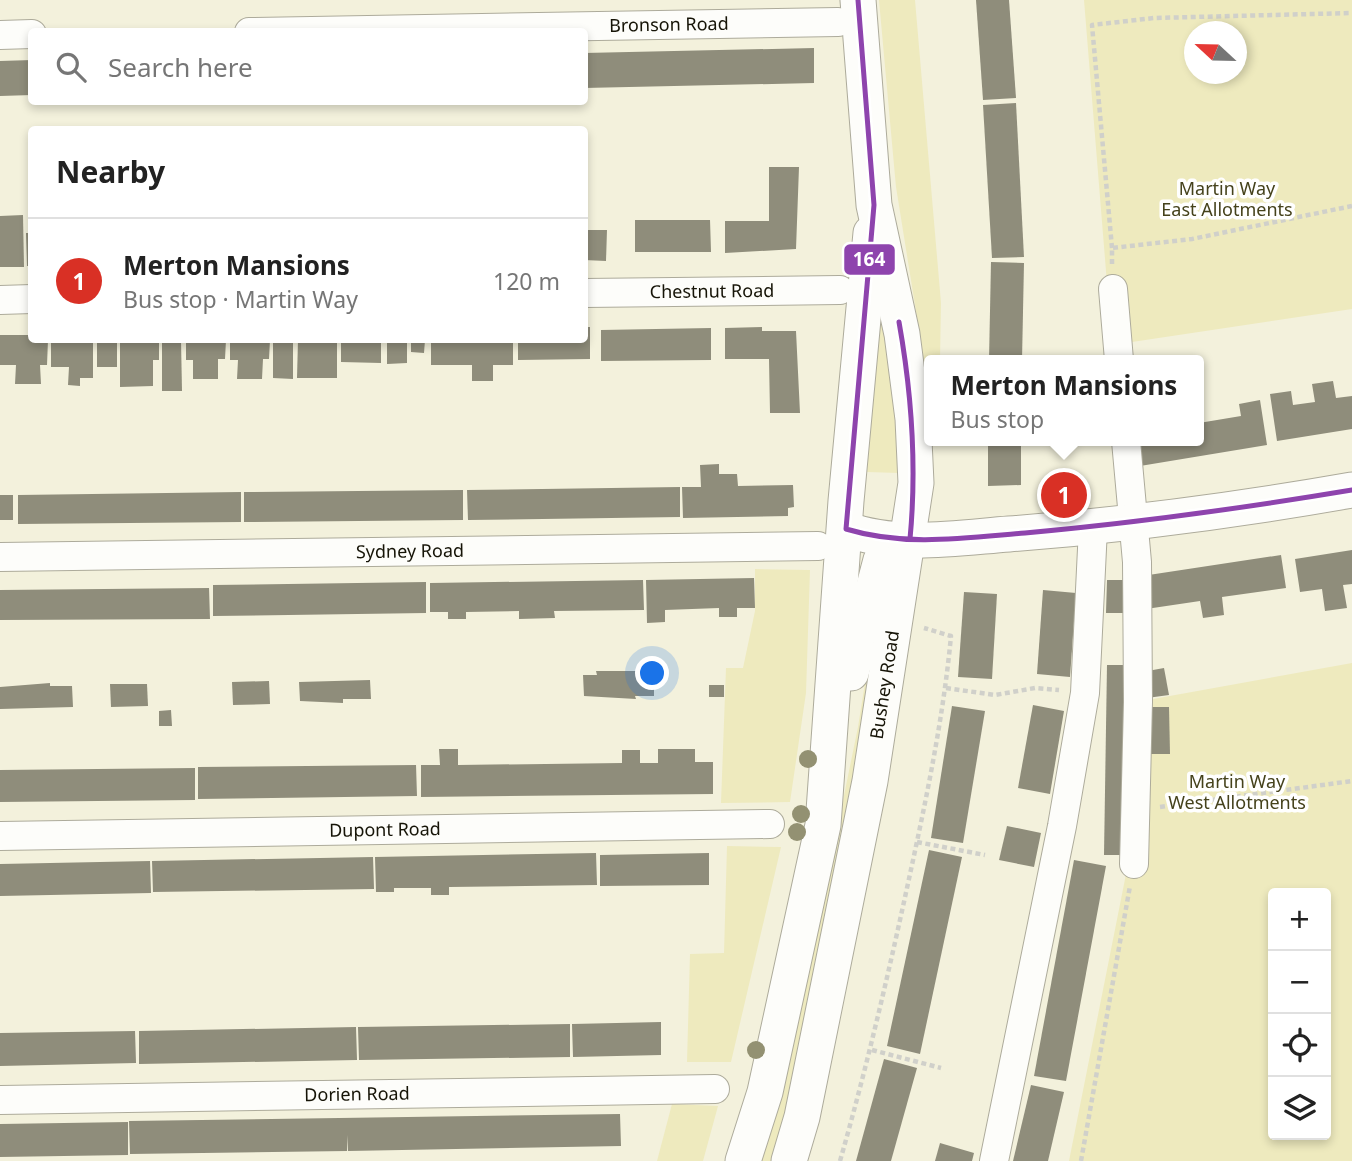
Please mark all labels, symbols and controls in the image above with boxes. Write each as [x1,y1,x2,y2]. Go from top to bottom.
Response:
street label: Bronson Road [609,11,729,37]
north arrow [1184,21,1247,84]
search box [28,28,588,105]
icon: search [52,48,90,86]
text: Search here [108,49,253,85]
text: Nearby [56,151,165,192]
park label: Martin Way East Allotments [1161,176,1293,221]
line badge: 164 [843,243,896,276]
text: 164 [853,246,885,272]
text: Merton Mansions [123,247,350,283]
text: 1 [72,265,86,297]
text: 120 m [493,265,560,297]
street label: Chestnut Road [650,278,774,303]
text: Bus stop · Martin Way [123,283,358,315]
popup [924,355,1204,446]
text: Merton Mansions [951,367,1177,403]
text: Bus stop [951,403,1044,435]
pin: 1 [1041,469,1087,521]
street label: Sydney Road [356,538,464,563]
street label: Bushey Road [864,629,904,741]
your location [635,656,669,690]
park label: Martin Way West Allotments [1168,769,1306,814]
street label: Dupont Road [329,816,441,842]
map controls [1268,888,1331,1140]
button: + [1268,888,1331,951]
button: − [1268,951,1331,1014]
button: locate [1268,1014,1331,1077]
button: layers [1268,1077,1331,1140]
street label: Dorien Road [304,1081,410,1106]

